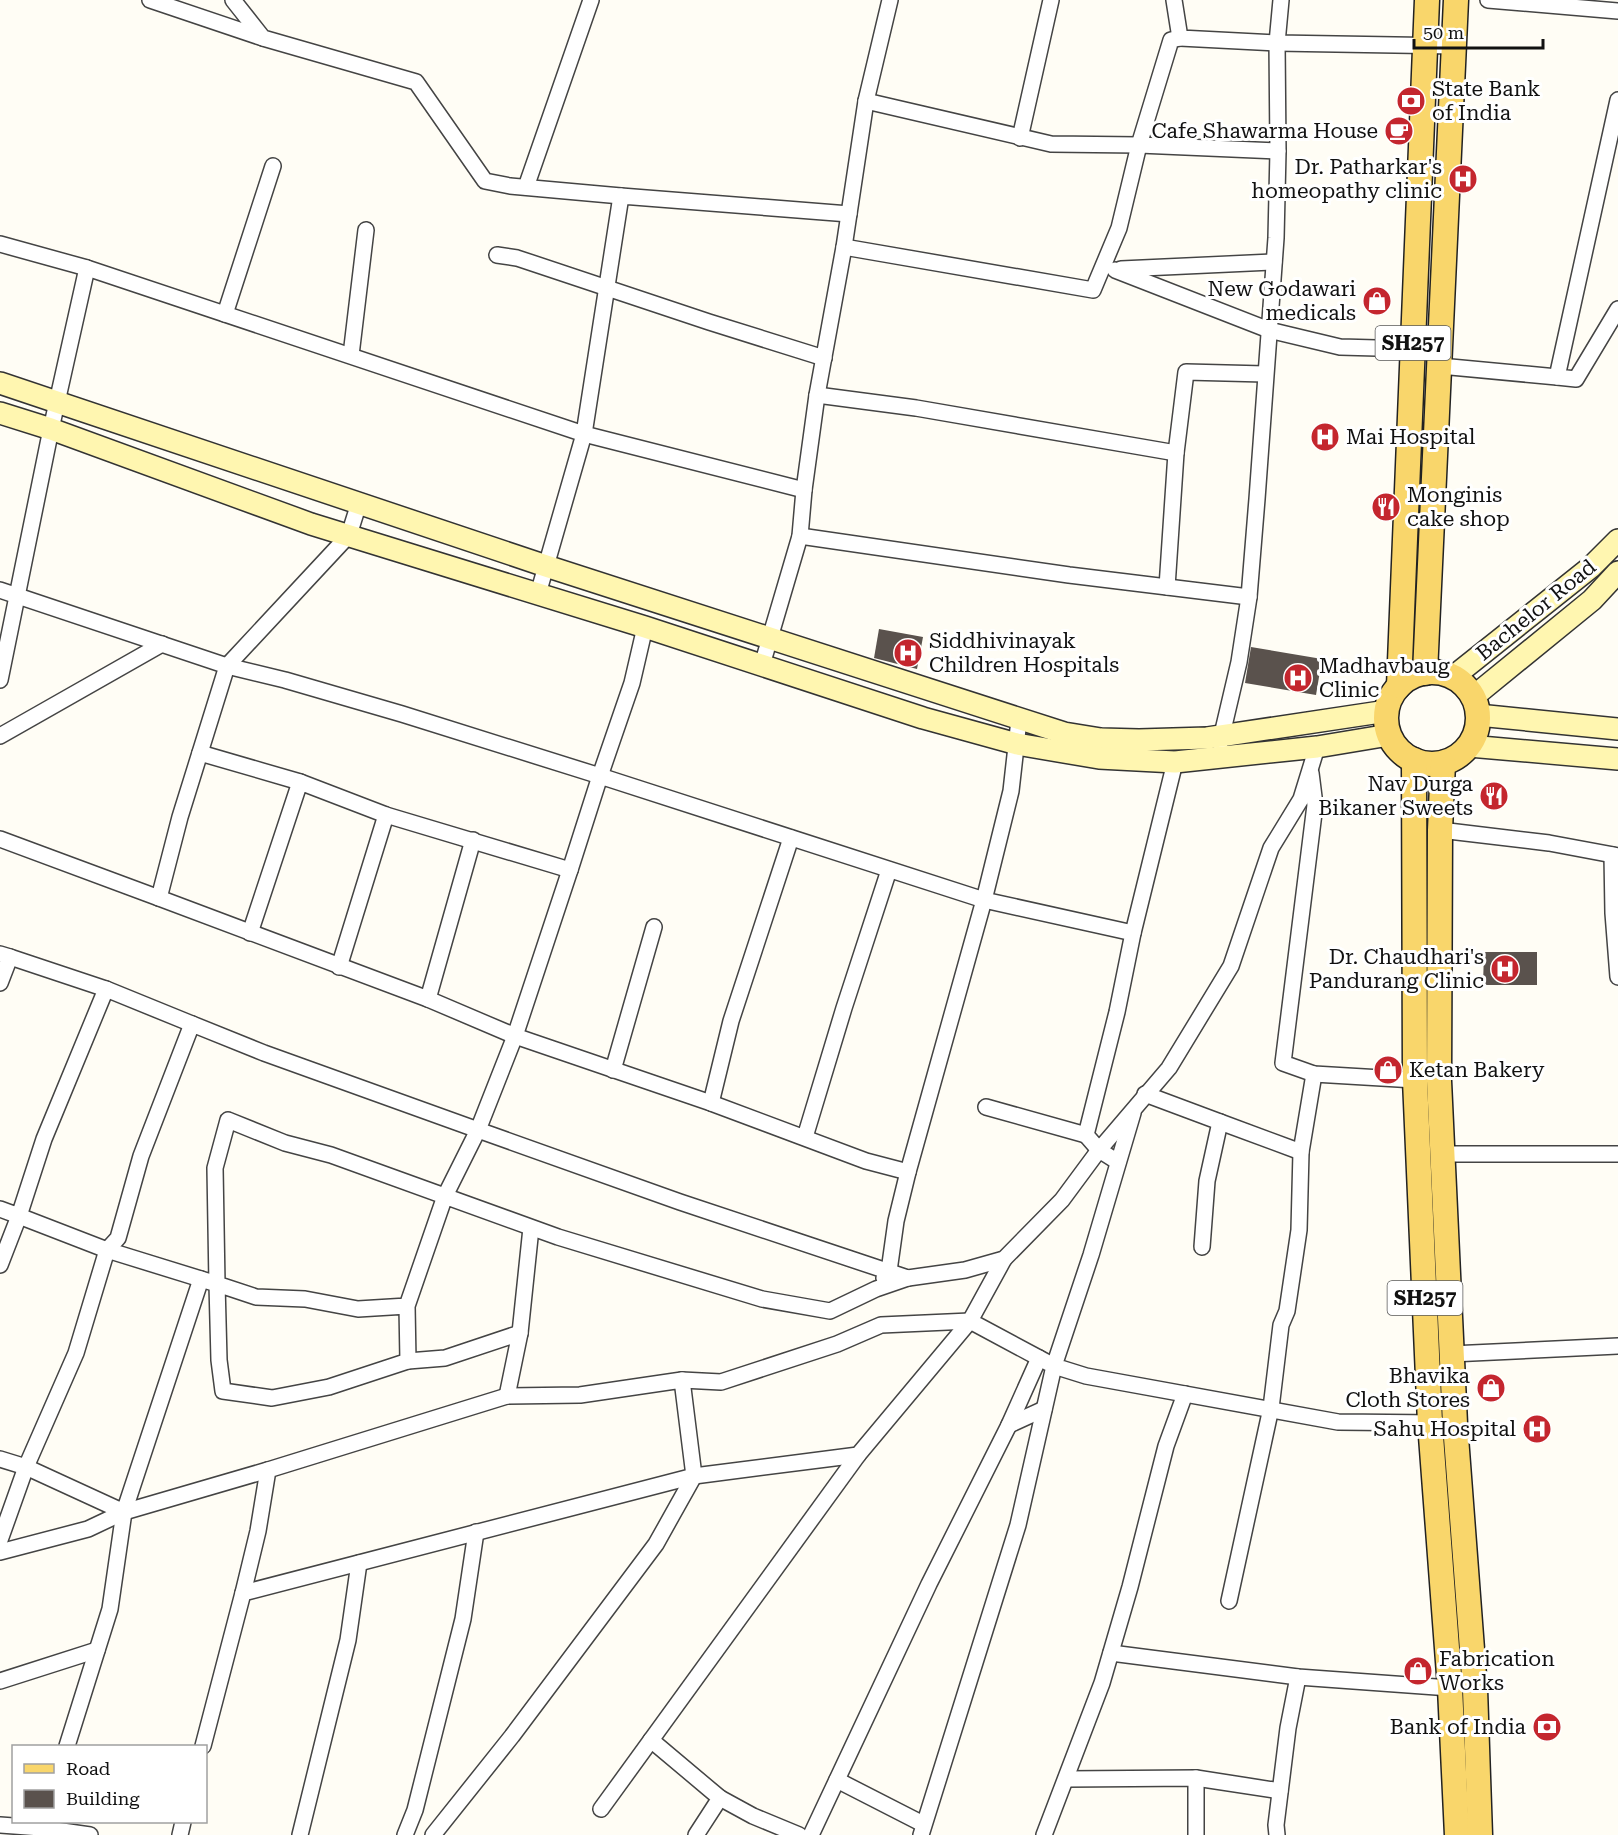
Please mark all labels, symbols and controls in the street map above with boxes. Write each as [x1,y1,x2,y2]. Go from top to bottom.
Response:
scale bar [1414,12,1543,50]
text: 50 m [1423,22,1464,43]
place label: State Bank of India [1432,77,1540,125]
bank icon: State Bank of India [1395,85,1427,117]
cafe icon: Cafe Shawarma House [1383,115,1415,147]
place label: Cafe Shawarma House [1151,119,1378,143]
place label: Dr. Patharkar's homeopathy clinic [1251,155,1442,203]
hospital icon: Dr. Patharkar's homeopathy clinic [1447,163,1479,195]
place label: New Godawari medicals [1208,277,1356,325]
shop icon: New Godawari medicals [1361,285,1393,317]
road number: SH257 [1376,326,1450,360]
hospital icon: Mai Hospital [1309,421,1341,453]
place label: Mai Hospital [1346,425,1476,449]
place label: Monginis cake shop [1407,483,1510,531]
restaurant icon: Monginis cake shop [1370,491,1402,523]
street label: Bachelor Road [1471,554,1601,665]
place label: Siddhivinayak Children Hospitals [929,629,1119,677]
hospital icon: Siddhivinayak Children Hospitals [892,637,924,669]
place label: Madhavbaug Clinic [1319,654,1450,702]
hospital icon: Madhavbaug Clinic [1282,662,1314,694]
place label: Nav Durga Bikaner Sweets [1318,772,1474,820]
restaurant icon: Nav Durga Bikaner Sweets [1478,780,1510,812]
place label: Dr. Chaudhari's Pandurang Clinic [1309,945,1484,993]
hospital icon: Dr. Chaudhari's Pandurang Clinic [1489,953,1521,985]
shop icon: Ketan Bakery [1372,1054,1404,1086]
place label: Ketan Bakery [1409,1058,1545,1082]
road number: SH257 [1388,1281,1462,1315]
place label: Bhavika Cloth Stores [1345,1364,1471,1412]
shop icon: Bhavika Cloth Stores [1475,1372,1507,1404]
hospital icon: Sahu Hospital [1521,1413,1553,1445]
place label: Sahu Hospital [1374,1417,1517,1441]
place label: Fabrication Works [1439,1647,1555,1695]
shop icon: Fabrication Works [1402,1655,1434,1687]
bank icon: Bank of India [1531,1711,1563,1743]
place label: Bank of India [1390,1715,1527,1739]
legend [12,1745,207,1823]
text: Road [66,1758,111,1779]
text: Building [66,1788,140,1809]

